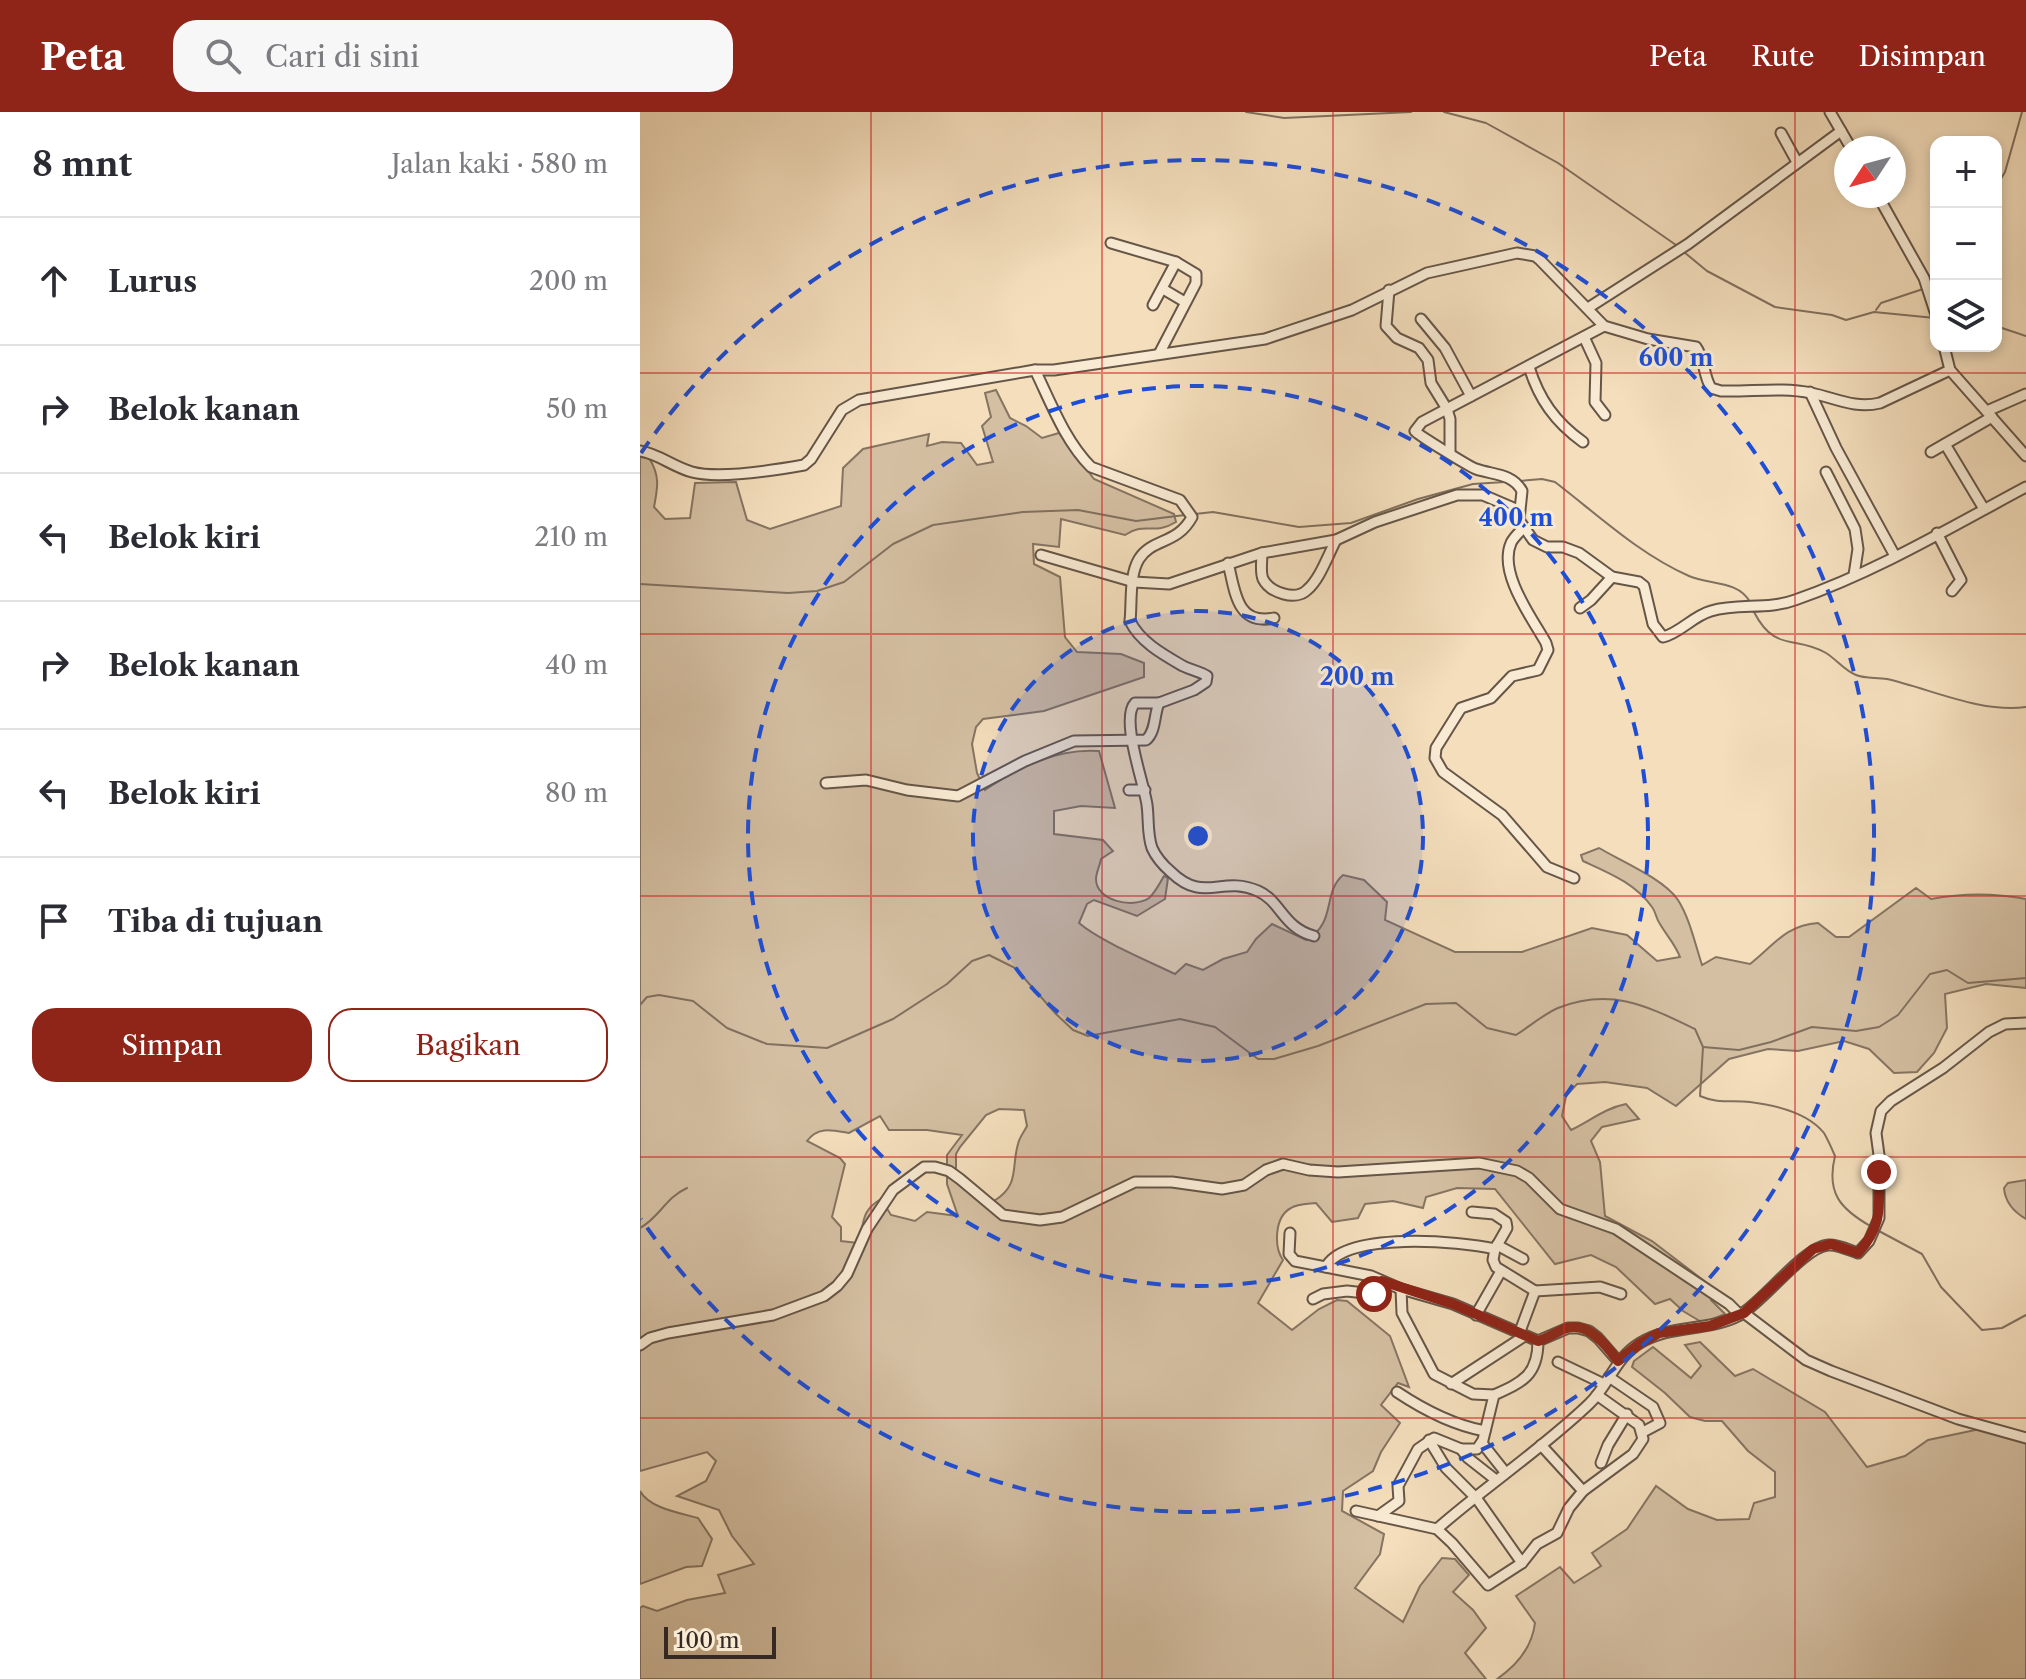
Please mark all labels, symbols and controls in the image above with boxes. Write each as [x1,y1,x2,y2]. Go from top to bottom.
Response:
search box [173,20,733,92]
text: Peta [40,33,125,80]
icon: search [201,34,245,78]
text: Cari di sini [265,38,419,75]
text: Peta [1649,39,1707,73]
text: Rute [1751,39,1814,73]
text: Disimpan [1858,39,1986,73]
north arrow [1834,136,1906,208]
map controls [1930,136,2002,352]
button: + [1930,136,2002,208]
text: 8 mnt [32,143,132,185]
text: Jalan kaki · 580 m [391,148,608,180]
button: − [1930,208,2002,280]
icon: ahead [32,259,76,303]
text: Lurus [108,263,197,300]
text: 200 m [529,265,608,297]
button: layers [1930,280,2002,352]
text: 600 m [1639,343,1713,372]
icon: right [32,387,76,431]
text: Belok kanan [108,391,300,428]
text: 50 m [546,393,608,425]
text: 400 m [1479,503,1553,532]
icon: left [32,515,76,559]
text: Belok kiri [108,519,260,556]
text: 210 m [535,521,608,553]
icon: right [32,643,76,687]
text: Belok kanan [108,647,300,684]
text: 40 m [545,649,608,681]
text: 200 m [1320,662,1394,691]
icon: left [32,771,76,815]
text: Belok kiri [108,775,260,812]
text: 80 m [545,777,608,809]
centre of rings [1184,822,1212,850]
icon: arrive [32,899,76,943]
text: Tiba di tujuan [108,903,323,940]
button: Simpan [32,1008,312,1082]
button: Bagikan [328,1008,608,1082]
route end [1861,1154,1897,1190]
route start [1356,1276,1392,1312]
scale bar [664,1623,776,1659]
text: 100 m [676,1627,739,1654]

